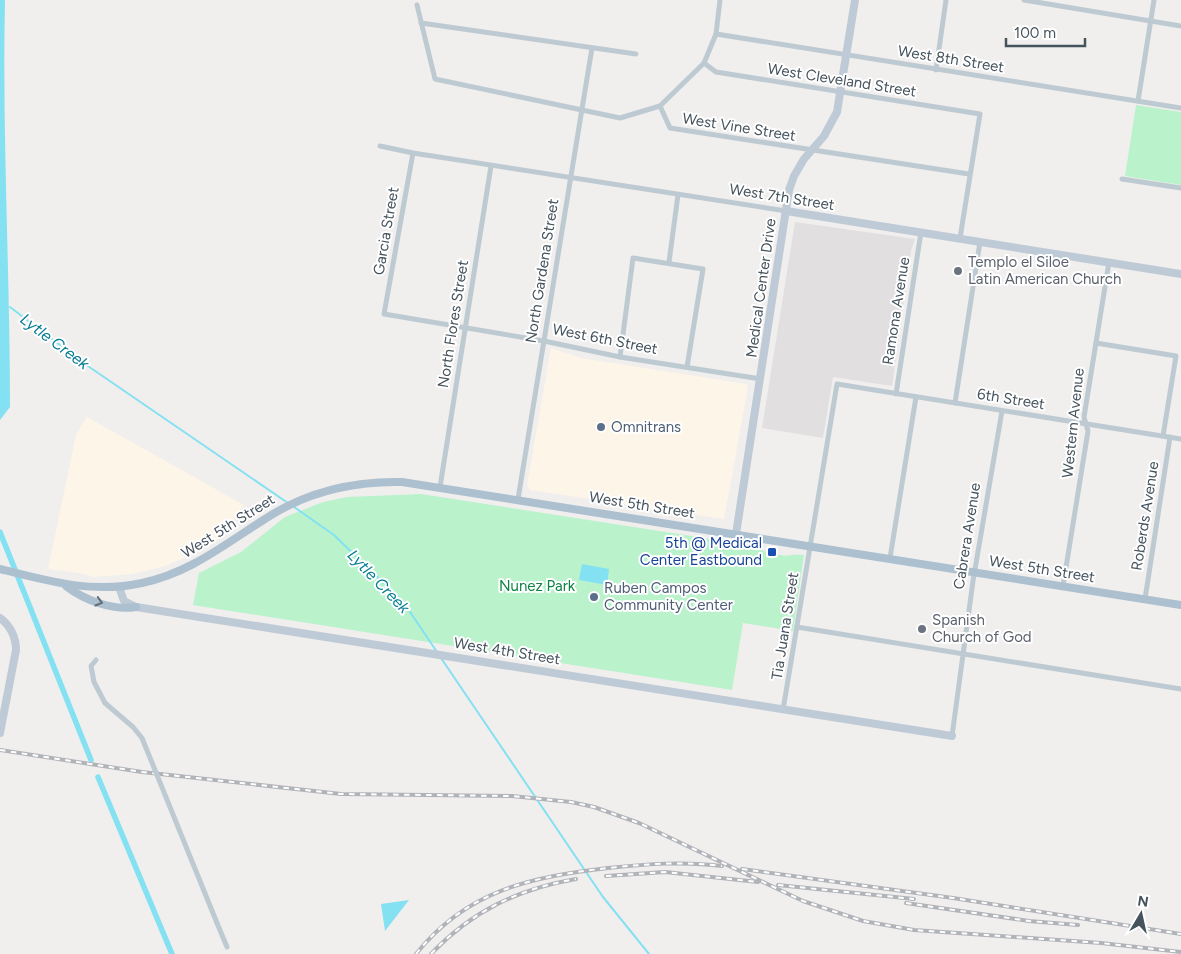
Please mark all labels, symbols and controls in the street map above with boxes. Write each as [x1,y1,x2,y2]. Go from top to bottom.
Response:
scale bar [1006,15,1085,47]
text: 100 m [1014,24,1056,42]
street label: West 8th Street [897,42,1006,76]
street label: West Cleveland Street [766,59,918,101]
street label: West Vine Street [681,109,797,145]
street label: West 7th Street [728,180,836,214]
street label: Garcia Street [369,185,403,276]
street label: North Gardena Street [522,197,562,344]
street label: Medical Center Drive [742,217,780,359]
place label: Templo el Siloe Latin American Church [968,253,1121,288]
street label: Ramona Avenue [879,256,913,366]
street label: North Flores Street [434,258,472,389]
marker: Templo el Siloe Latin American Church [952,265,964,277]
water label: Lytle Creek [16,309,94,374]
street label: West 6th Street [551,320,659,358]
street label: Western Avenue [1058,367,1088,479]
street label: 6th Street [976,385,1046,413]
place label: Omnitrans [611,418,681,436]
marker: Omnitrans [595,421,607,433]
street label: Roberds Avenue [1127,460,1163,572]
street label: Cabrera Avenue [950,481,984,591]
street label: West 5th Street [588,488,696,522]
street label: West 5th Street [178,490,278,562]
place label: 5th @ Medical Center Eastbound [640,534,762,569]
water label: Lytle Creek [344,545,415,618]
marker: 5th @ Medical Center Eastbound [766,546,778,558]
street label: West 5th Street [988,552,1096,586]
street label: Tia Juana Street [768,571,802,681]
park label: Nunez Park [499,577,576,595]
place label: Ruben Campos Community Center [604,579,733,614]
marker: Ruben Campos Community Center [588,591,600,603]
one-way arrow [95,596,103,606]
place label: Spanish Church of God [932,611,1032,646]
marker: Spanish Church of God [916,623,928,635]
street label: West 4th Street [453,634,562,668]
north arrow [1116,889,1166,939]
text: N [1136,892,1150,911]

